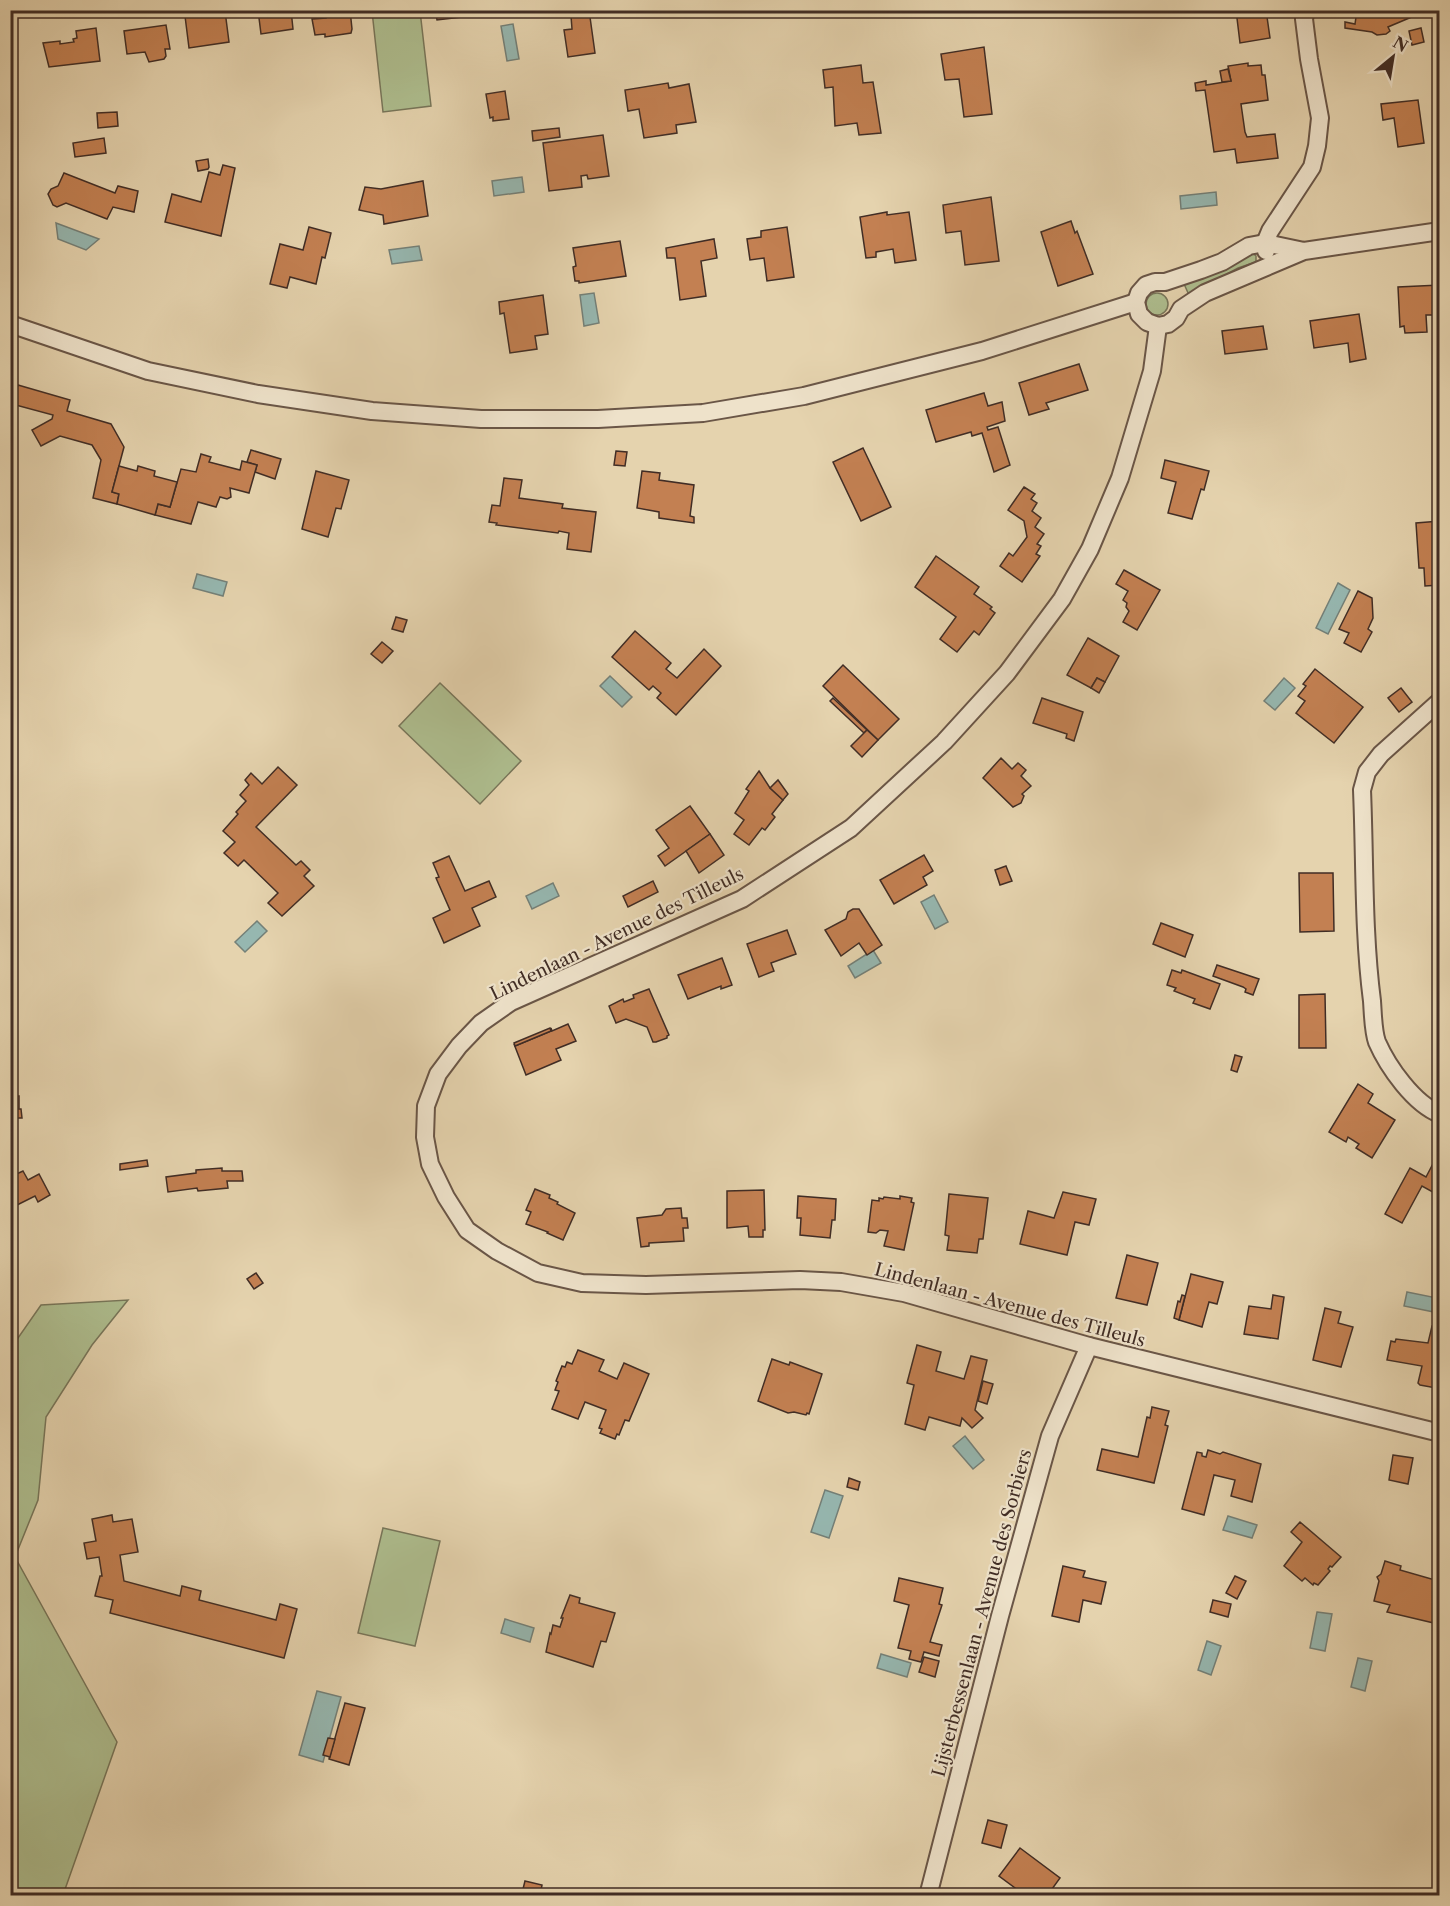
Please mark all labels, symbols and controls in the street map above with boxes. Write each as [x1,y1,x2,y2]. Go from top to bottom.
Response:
north arrow [1363,27,1423,87]
text: N [1389,32,1412,56]
street label: Lindenlaan - Avenue des Tilleuls [487,863,747,1005]
street label: Lindenlaan - Avenue des Tilleuls [872,1258,1148,1352]
street label: Lijsterbessenlaan - Avenue des Sorbiers [928,1447,1036,1779]

